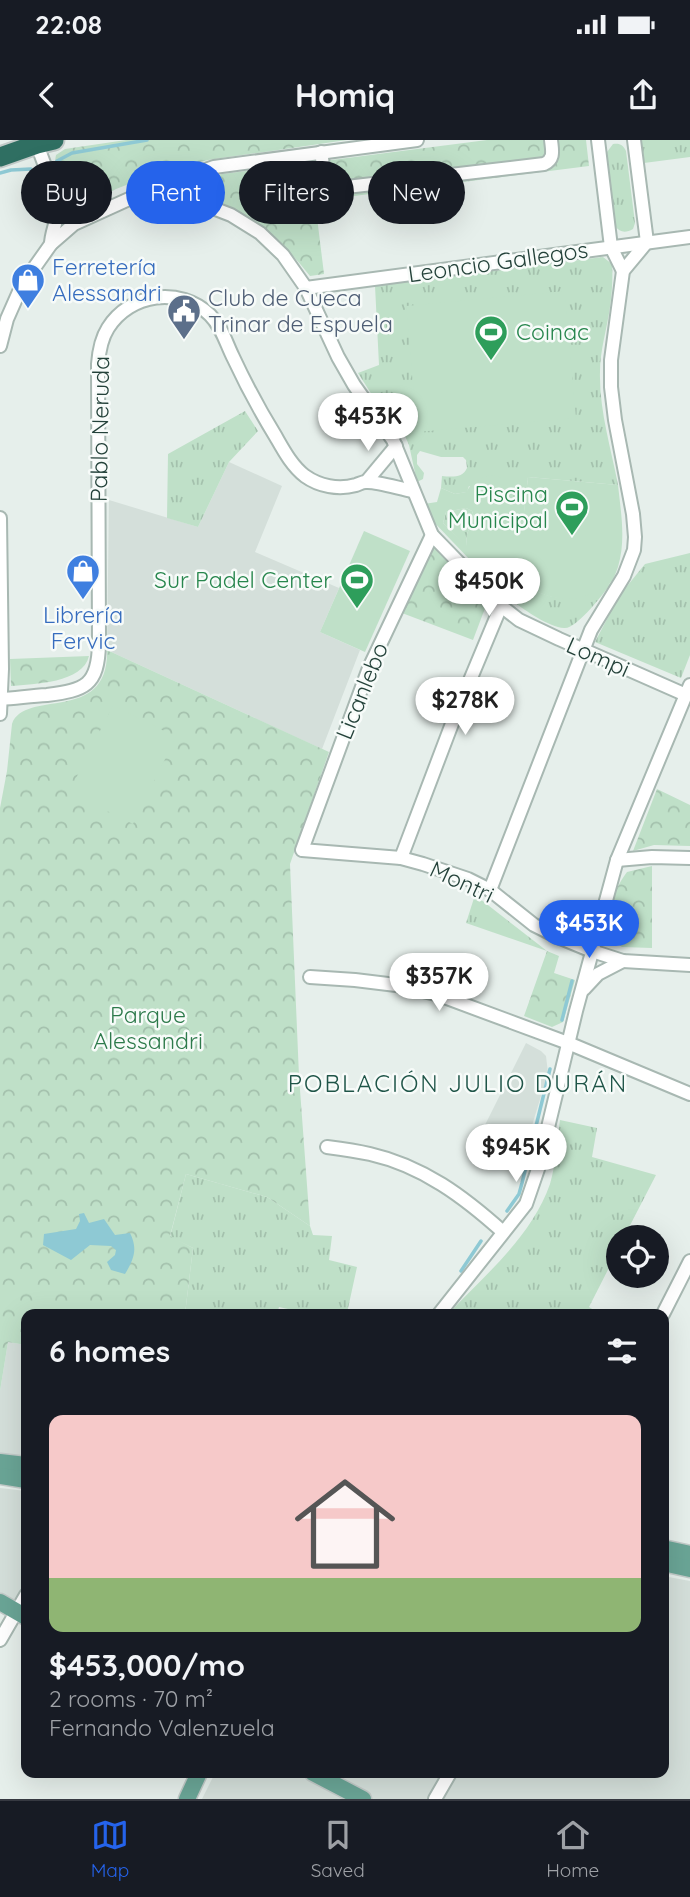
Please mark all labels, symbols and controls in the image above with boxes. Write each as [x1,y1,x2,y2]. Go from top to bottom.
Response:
text: 22:08 [35,8,102,41]
text: Homiq [295,75,395,115]
icon: back [28,76,66,114]
icon: share [624,76,662,114]
chip: Buy [21,161,112,224]
chip: Rent [126,161,225,224]
chip: Filters [239,161,354,224]
chip: New [368,161,465,224]
street label: Leoncio Gallegos [406,235,590,288]
place label: Ferretería Alessandri [52,252,162,307]
shop icon: Ferretería Alessandri [9,261,47,310]
place label: Club de Cueca Trinar de Espuela [208,283,393,338]
public building icon: Club de Cueca Trinar de Espuela [165,292,203,341]
sports icon: Coinac [472,313,510,362]
place label: Coinac [516,317,589,346]
street label: Pablo Neruda [84,356,115,502]
pin: $453K [319,394,417,453]
text: $453K [334,401,402,430]
place label: Piscina Municipal [448,479,548,534]
sports icon: Piscina Municipal [553,488,591,537]
shop icon: Librería Fervic [64,552,102,601]
pin: $450K [440,559,538,618]
sports icon: Sur Padel Center [338,561,376,610]
place label: Sur Padel Center [154,565,332,594]
text: $450K [454,566,524,595]
place label: Librería Fervic [43,600,123,655]
street label: Lompi [562,630,634,683]
street label: Licanlebo [329,638,394,744]
pin: $278K [416,678,514,737]
text: $278K [431,685,499,714]
street label: Montri [425,854,499,909]
pin: $453K [540,900,638,960]
text: $453K [555,908,623,937]
pin: $357K [390,954,488,1013]
text: $357K [405,961,473,990]
park label: Parque Alessandri [93,1000,203,1055]
district label: POBLACIÓN JULIO DURÁN [288,1068,628,1098]
pin: $945K [467,1124,565,1184]
text: $945K [482,1132,550,1161]
map controls [606,1225,669,1288]
button: locate [606,1225,669,1288]
text: 6 homes [49,1332,170,1370]
icon: filters [603,1332,641,1370]
icon: home [282,1461,408,1587]
text: $453,000/mo [49,1646,245,1684]
text: 2 rooms · 70 m² [49,1684,213,1713]
text: Fernando Valenzuela [49,1713,275,1742]
tab: Map [91,1816,129,1882]
tab: Saved [311,1816,365,1882]
tab: Home [546,1816,599,1882]

